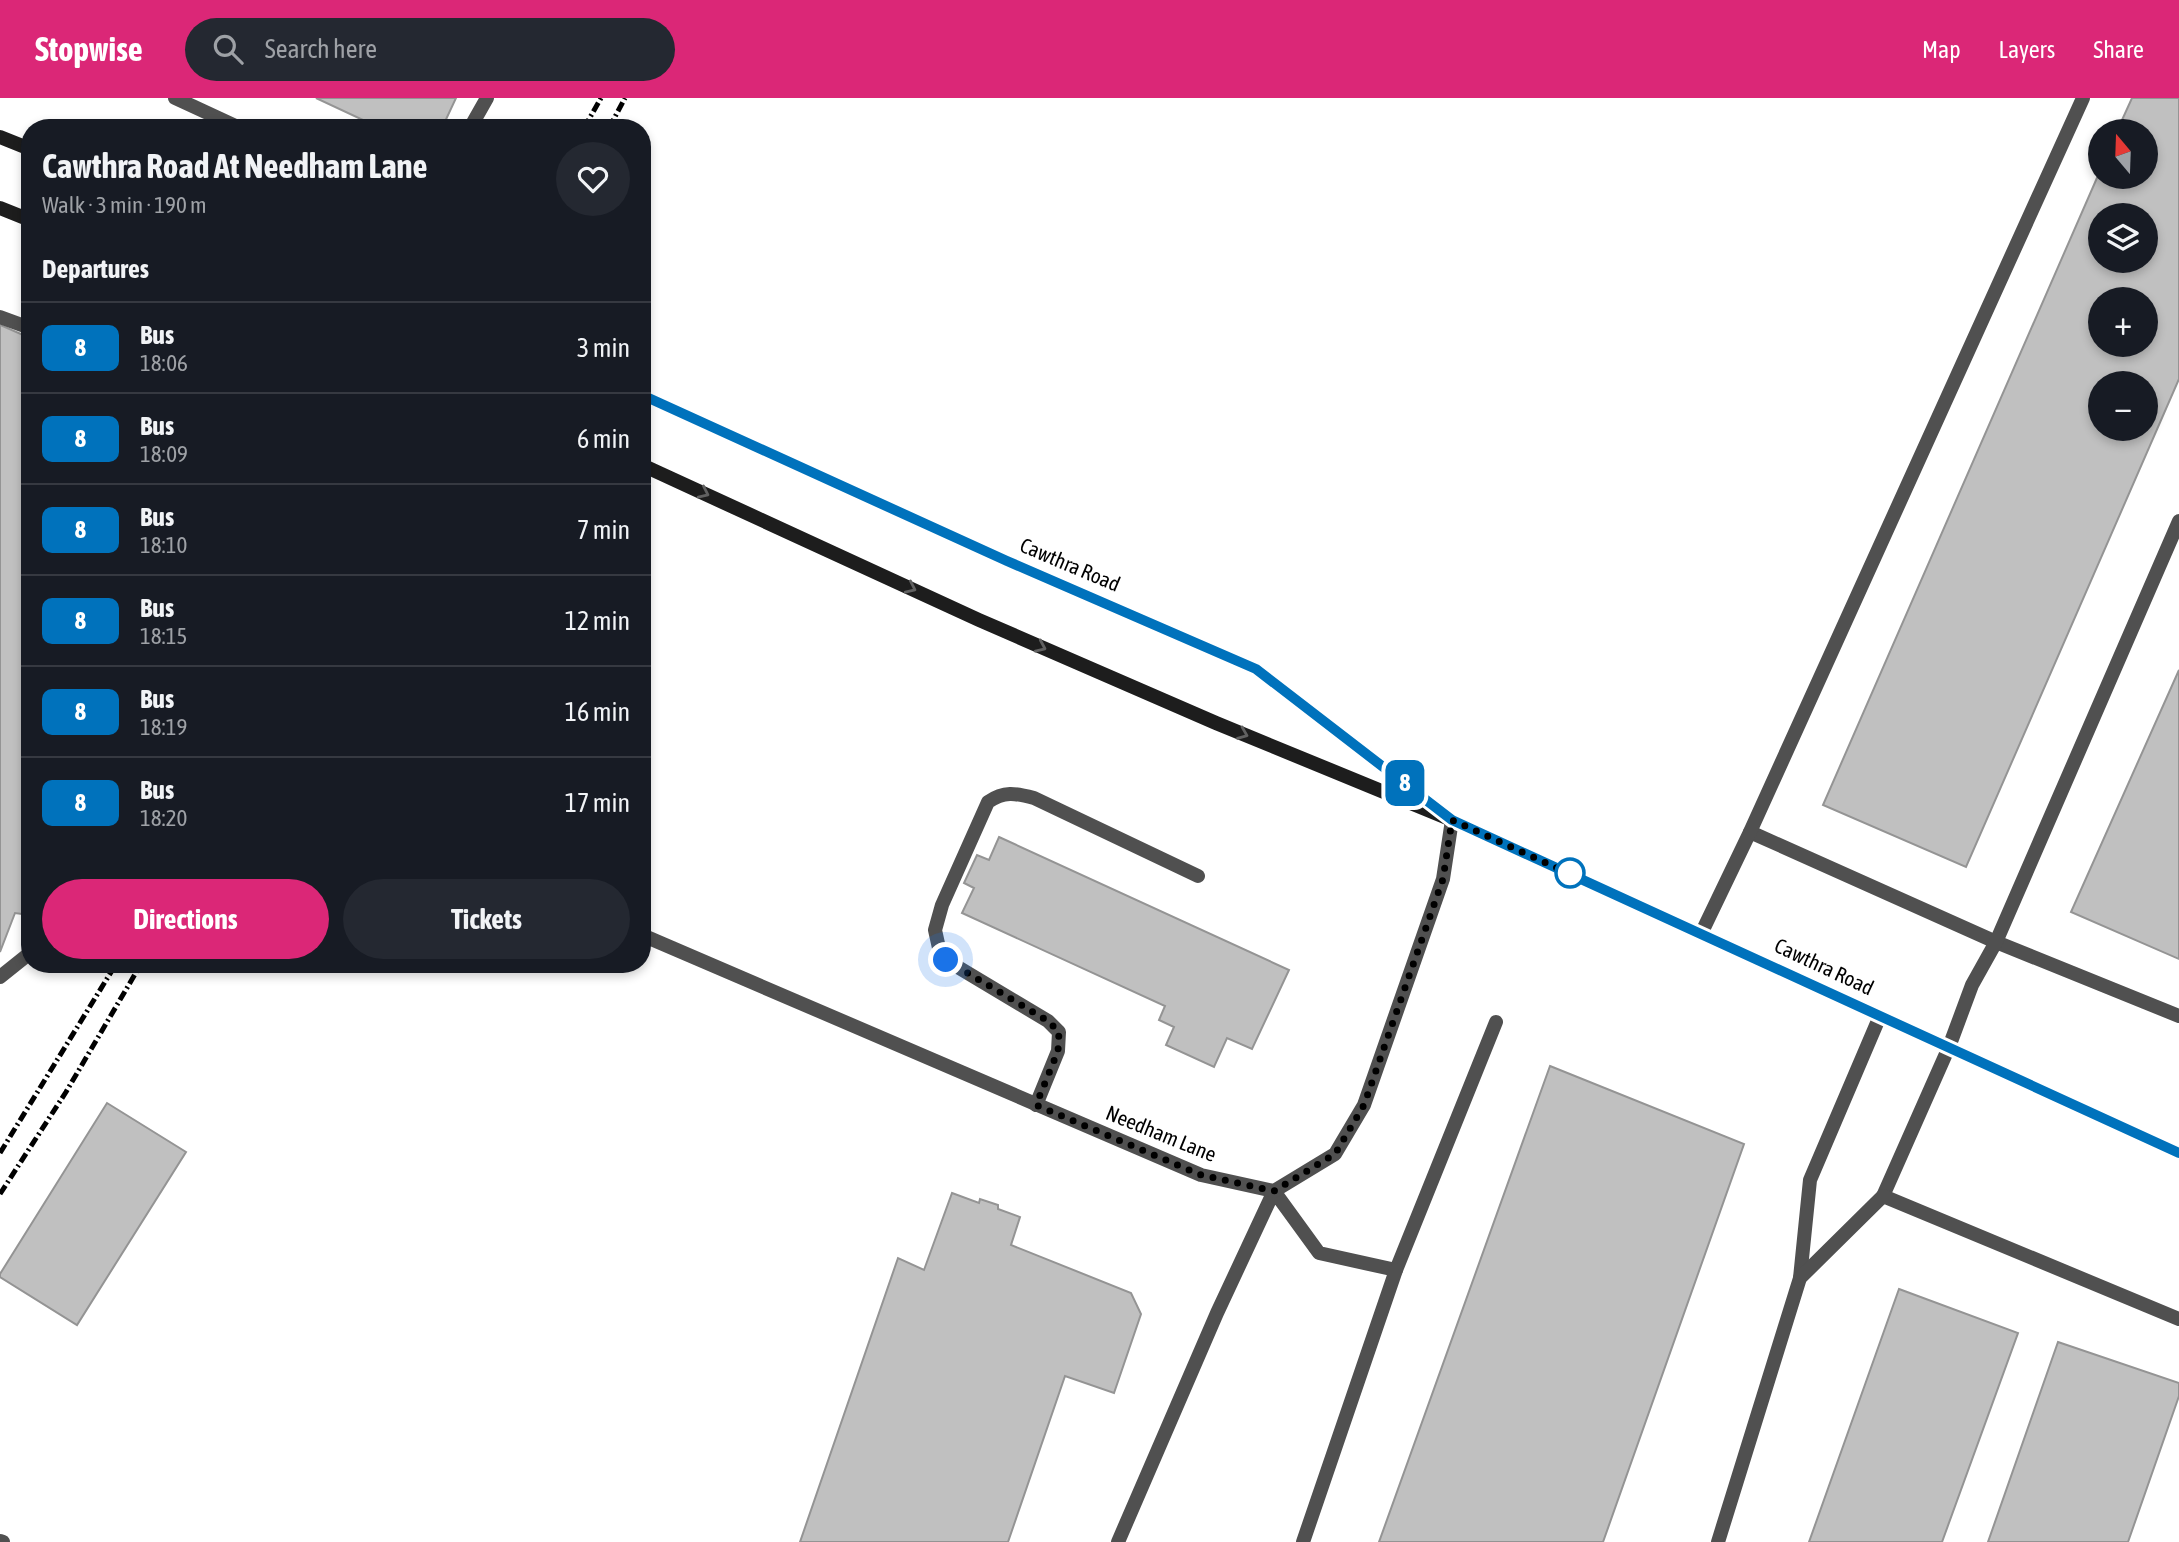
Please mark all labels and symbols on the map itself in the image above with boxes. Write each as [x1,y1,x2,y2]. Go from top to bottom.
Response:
north arrow [2088,119,2158,189]
one-way arrow [697,485,709,499]
street label: Cawthra Road [1017,532,1124,596]
one-way arrow [904,580,916,594]
one-way arrow [1034,639,1047,653]
one-way arrow [1236,726,1248,740]
line badge: 8 [1382,760,1428,806]
unlabelled marker [1555,858,1585,888]
street label: Cawthra Road [1771,933,1878,999]
your location [928,942,963,977]
street label: Needham Lane [1103,1100,1220,1166]

